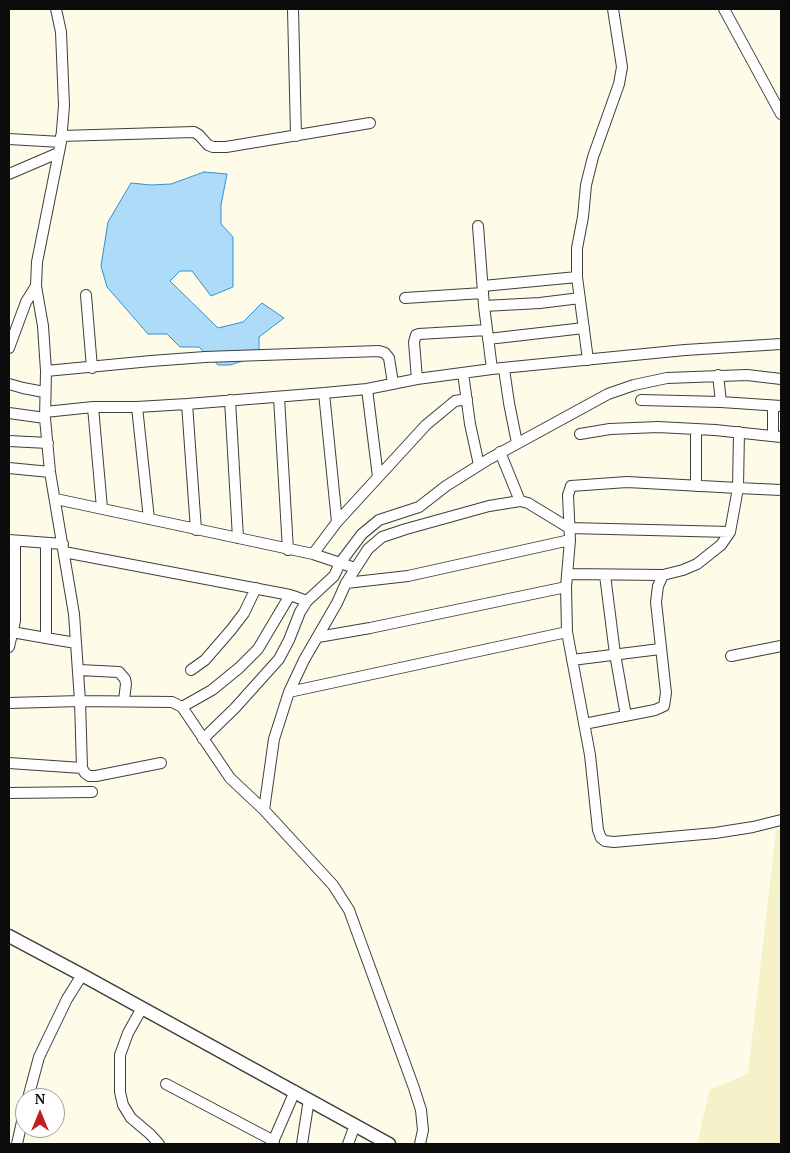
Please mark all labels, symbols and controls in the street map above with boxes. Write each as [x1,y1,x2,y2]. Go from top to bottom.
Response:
north arrow [15,1088,65,1138]
text: N [35,1089,45,1108]

